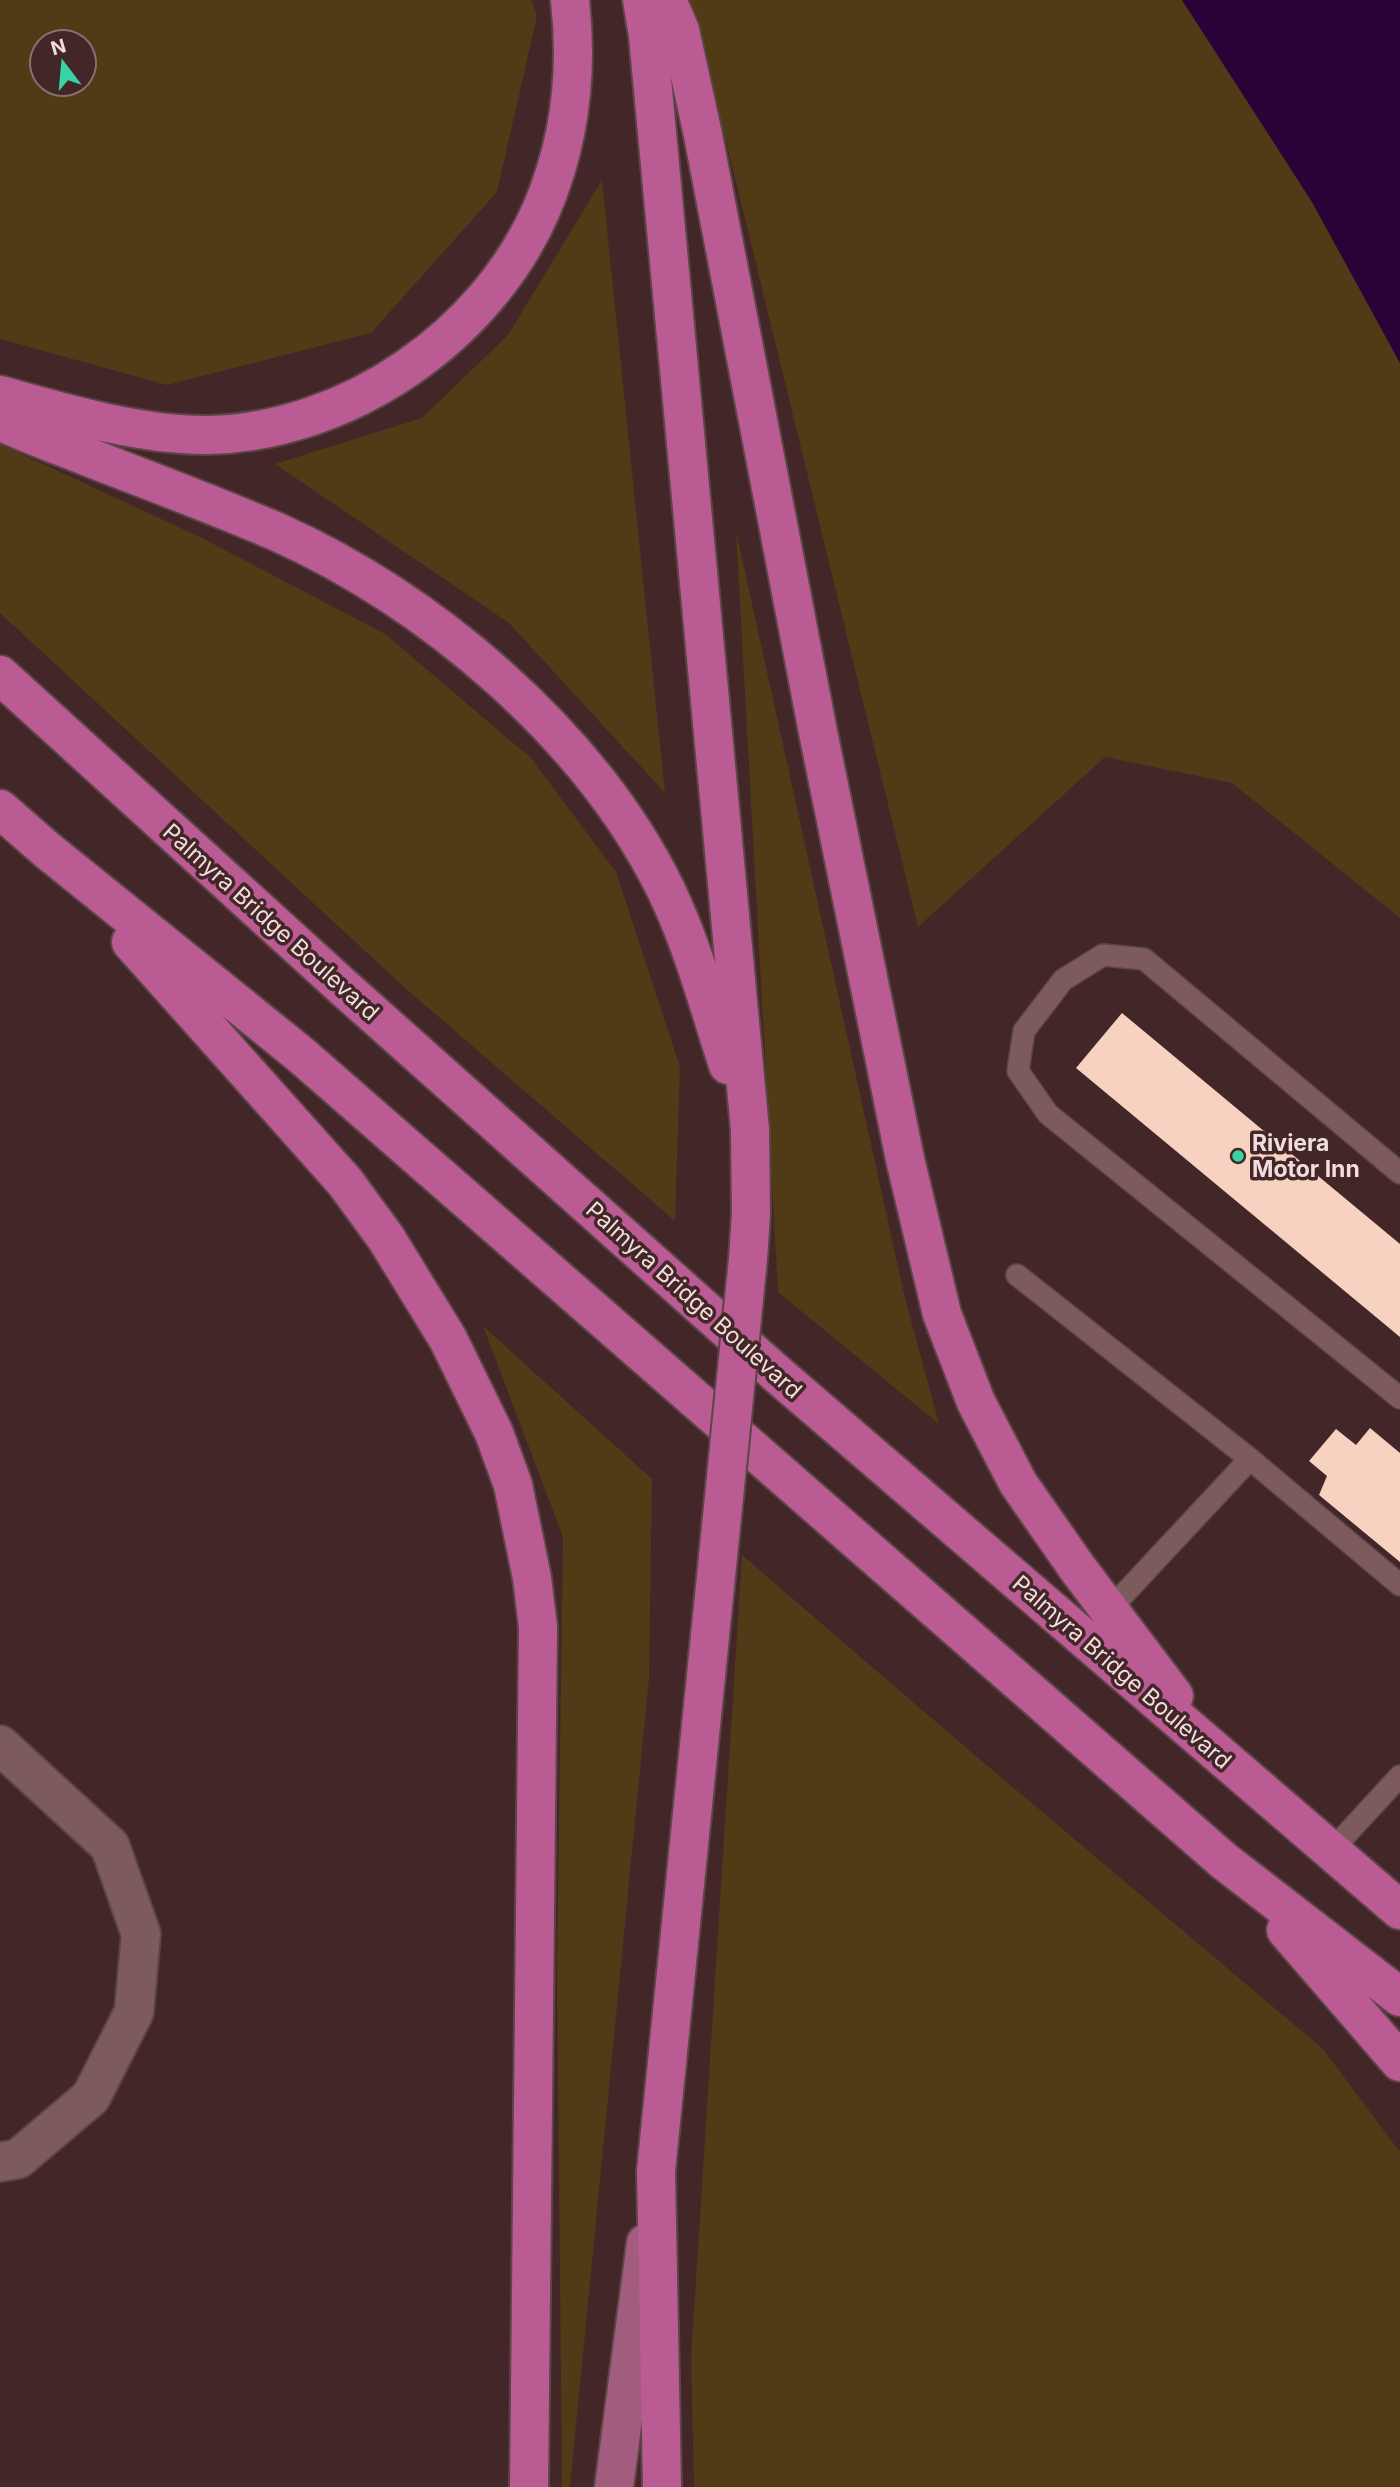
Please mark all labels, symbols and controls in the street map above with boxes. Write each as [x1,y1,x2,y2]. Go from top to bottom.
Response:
north arrow [28,28,98,98]
text: N [48,34,69,60]
street label: Palmyra Bridge Boulevard [157,818,385,1026]
place label: Riviera Motor Inn [1252,1129,1360,1183]
marker: Riviera Motor Inn [1230,1148,1246,1164]
street label: Palmyra Bridge Boulevard [580,1196,808,1404]
street label: Palmyra Bridge Boulevard [1007,1569,1237,1775]

